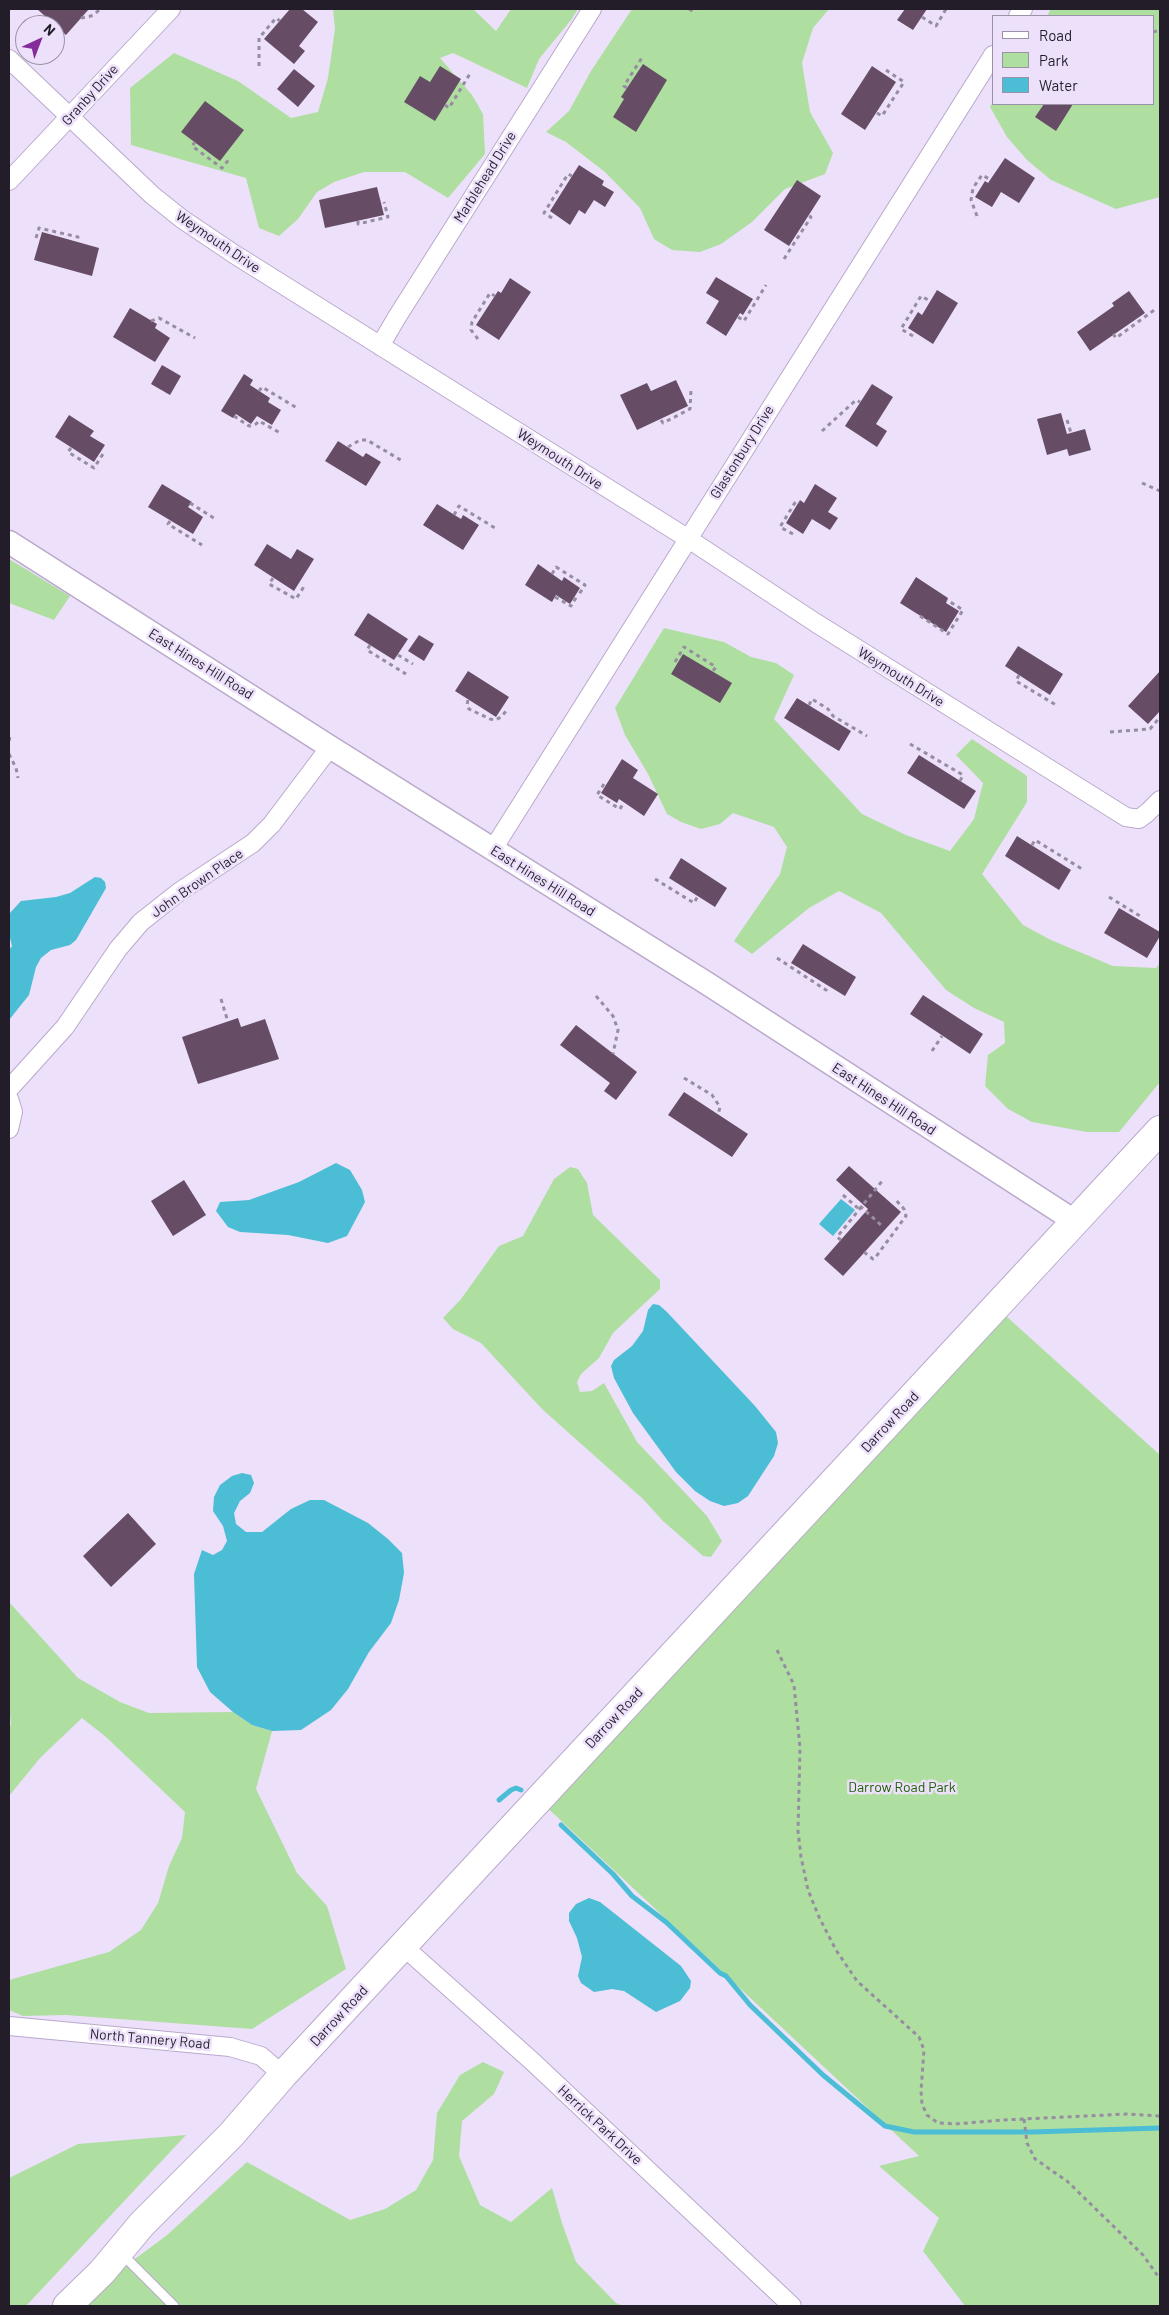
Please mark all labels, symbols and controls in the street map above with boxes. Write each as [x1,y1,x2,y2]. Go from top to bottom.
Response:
north arrow [15,15,65,65]
legend [992,15,1154,105]
text: N [41,20,59,39]
text: Road [1039,26,1072,44]
text: Park [1039,51,1068,69]
street label: Granby Drive [58,61,122,129]
text: Water [1039,76,1078,94]
street label: Marblehead Drive [450,128,520,226]
street label: Weymouth Drive [172,207,264,277]
street label: Glastonbury Drive [707,402,777,502]
street label: Weymouth Drive [514,425,606,493]
street label: East Hines Hill Road [146,625,256,703]
street label: Weymouth Drive [855,644,947,710]
street label: East Hines Hill Road [488,842,598,920]
street label: John Brown Place [148,845,246,921]
street label: East Hines Hill Road [829,1059,939,1139]
street label: Darrow Road [858,1388,922,1456]
street label: Darrow Road [582,1684,646,1752]
park label: Darrow Road Park [848,1779,956,1795]
street label: Darrow Road [307,1982,371,2050]
street label: North Tannery Road [89,2025,211,2053]
street label: Herrick Park Drive [554,2082,646,2168]

